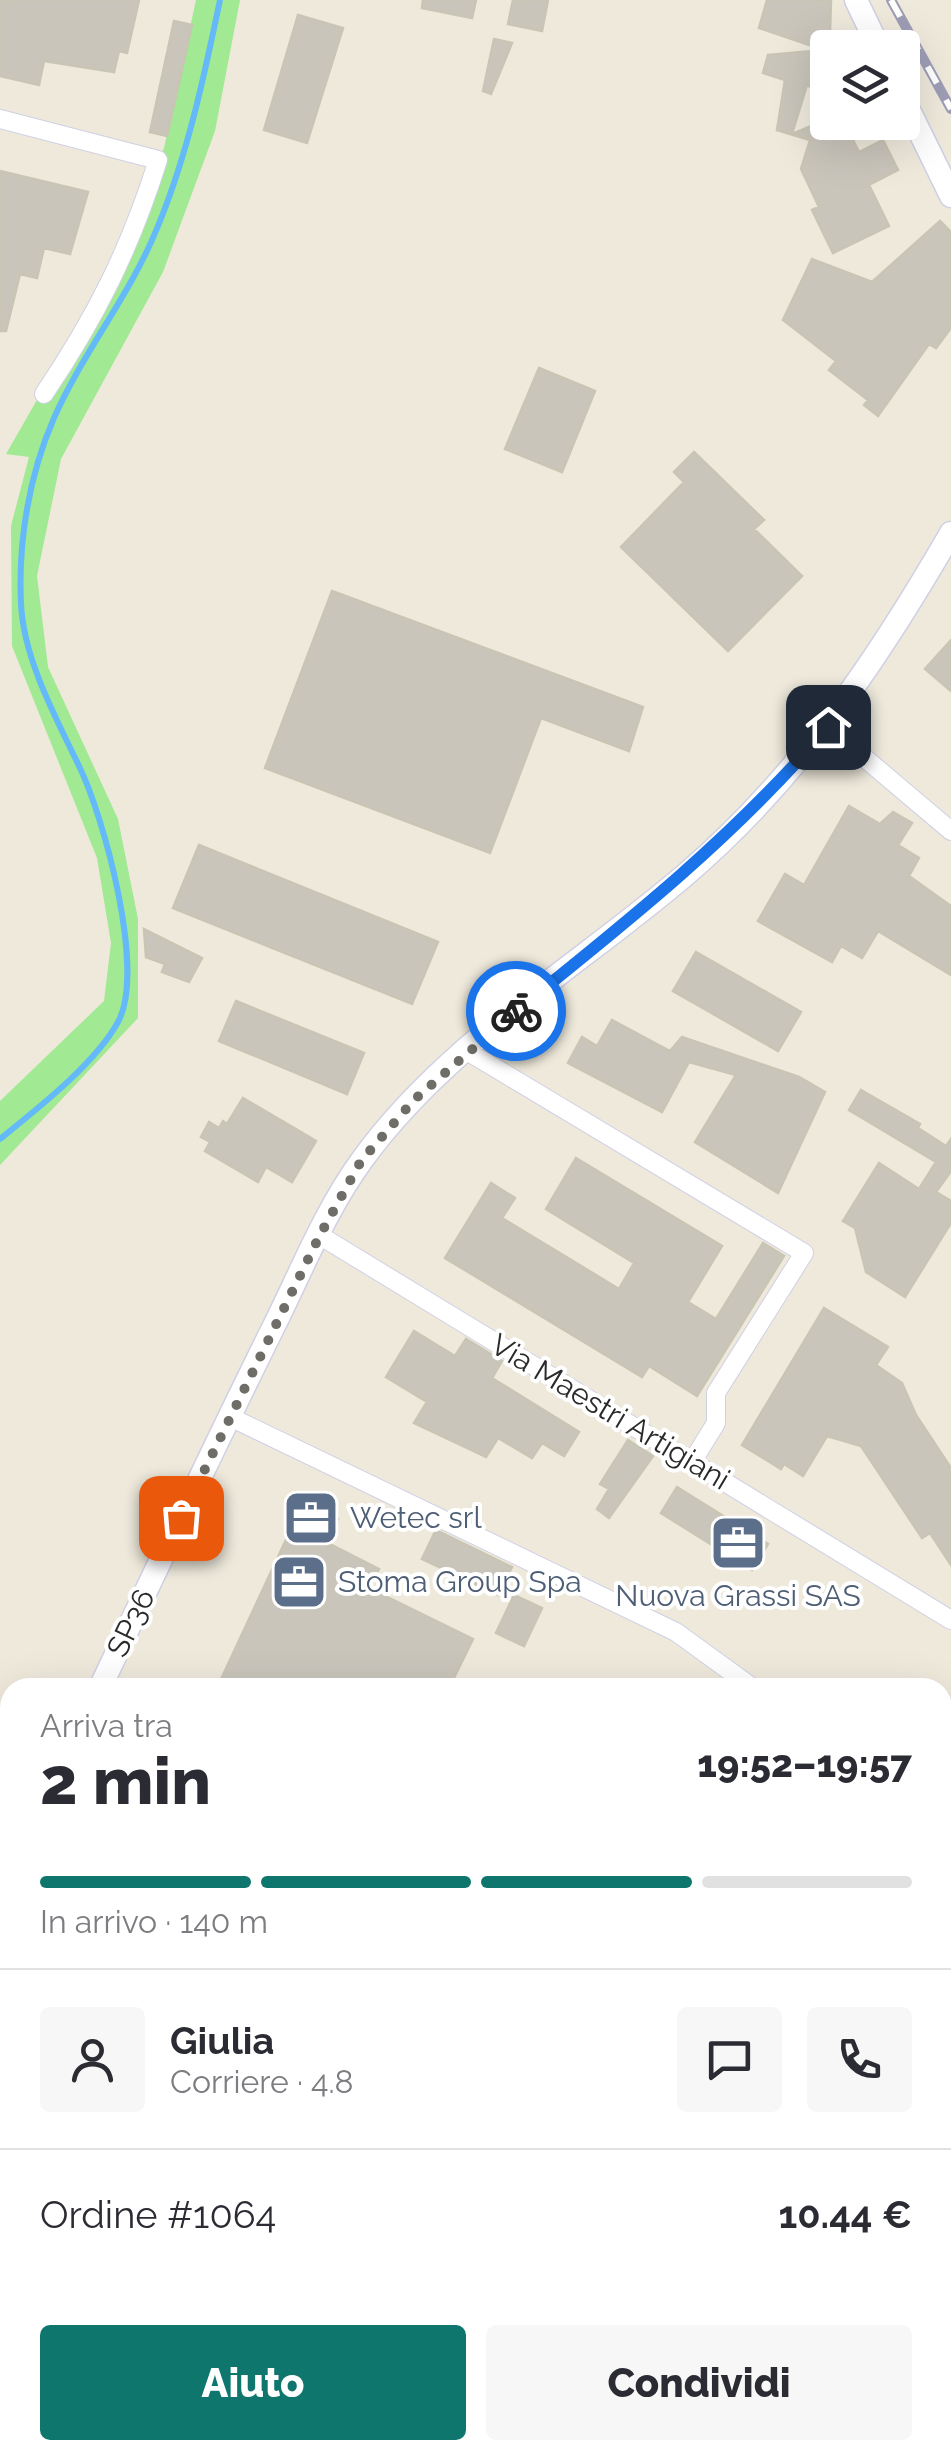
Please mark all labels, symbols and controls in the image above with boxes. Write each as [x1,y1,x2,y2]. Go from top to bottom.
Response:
map controls [810,30,920,140]
button: layers [810,30,920,140]
pin [786,685,871,770]
icon: home [801,700,856,755]
courier [466,961,566,1061]
icon: bike [489,984,544,1039]
street label: Via Maestri Artigiani [485,1326,736,1497]
pin [139,1476,224,1561]
office icon: Wetec srl [281,1488,341,1548]
icon: bag [154,1491,209,1546]
place label: Wetec srl [350,1500,482,1535]
office icon: Nuova Grassi SAS [708,1513,768,1573]
office icon: Stoma Group Spa [269,1552,329,1612]
place label: Stoma Group Spa [338,1564,582,1599]
place label: Nuova Grassi SAS [615,1578,861,1613]
street label: SP36 [99,1583,162,1662]
text: Arriva tra [40,1707,173,1744]
text: 19:52–19:57 [697,1741,912,1786]
text: 2 min [40,1743,211,1819]
text: In arrivo · 140 m [40,1903,268,1940]
button: person [40,2007,145,2112]
button: chat [677,2007,782,2112]
button: phone [807,2007,912,2112]
text: Giulia [170,2018,274,2063]
text: Corriere · 4.8 [170,2063,354,2100]
text: Ordine #1064 [40,2192,276,2237]
text: 10.44 € [779,2192,912,2237]
button: Aiuto [40,2325,466,2440]
button: Condividi [486,2325,912,2440]

